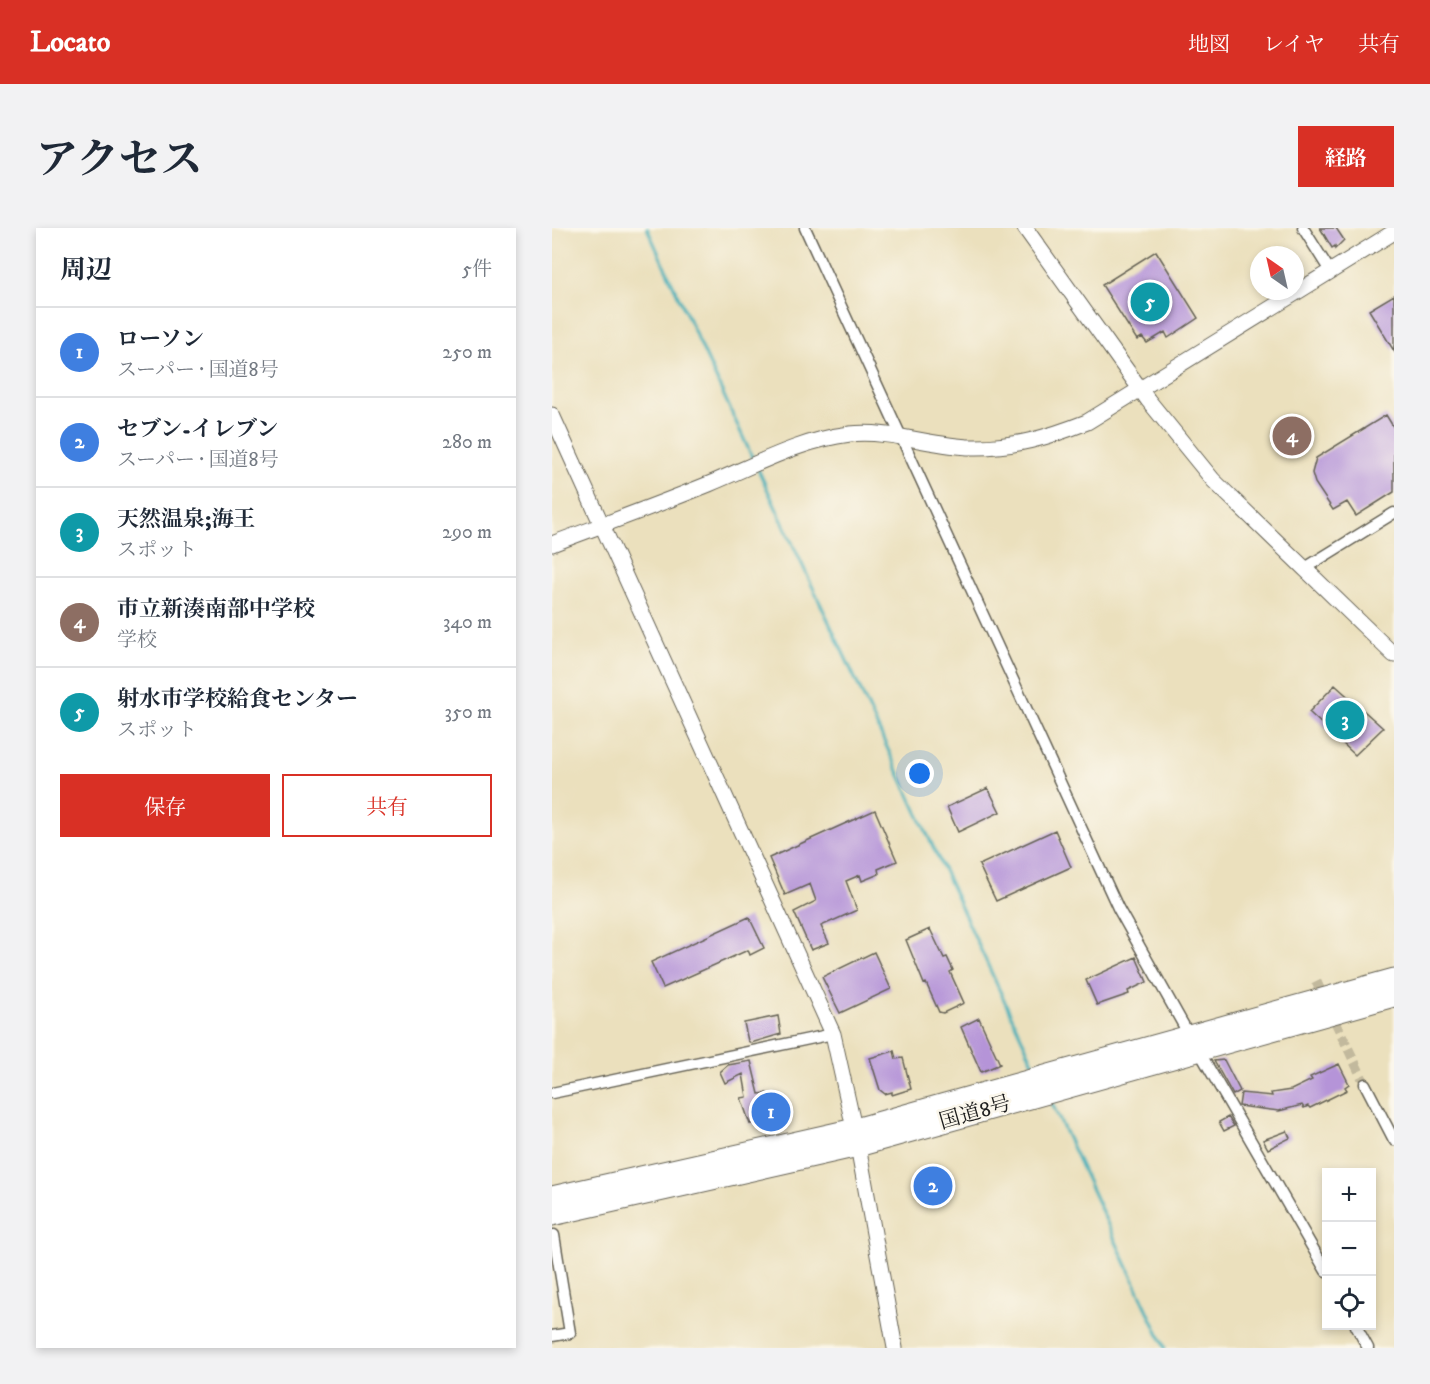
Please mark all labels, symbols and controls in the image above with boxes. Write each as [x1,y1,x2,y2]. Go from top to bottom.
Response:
text: Locato [30,25,110,60]
text: 地図 [1188,32,1230,58]
text: レイヤ [1263,32,1325,58]
text: 共有 [1358,32,1400,58]
button: 経路 [1298,126,1394,187]
text: アクセス [36,135,203,187]
north arrow [1250,246,1304,300]
text: 周辺 [60,254,112,287]
text: 5件 [462,257,492,282]
pin: 5 [1130,280,1170,325]
text: ローソン [117,326,204,353]
text: 1 [76,340,83,365]
text: 250 m [442,340,492,365]
text: スーパー · 国道8号 [117,358,278,383]
pin: 4 [1272,414,1312,458]
text: セブン-イレブン [117,416,278,443]
text: 2 [75,430,84,455]
text: 280 m [442,430,492,455]
text: スーパー · 国道8号 [117,448,278,473]
text: 天然温泉;海王 [117,506,256,533]
text: 3 [76,520,83,545]
text: 290 m [442,520,492,545]
text: スポット [117,538,197,563]
text: 市立新湊南部中学校 [117,596,315,623]
text: 4 [74,610,85,635]
text: 340 m [443,610,492,635]
text: 学校 [117,628,157,653]
text: 射水市学校給食センター [117,686,358,713]
pin: 3 [1326,698,1364,742]
text: 5 [75,700,84,725]
text: 350 m [445,700,492,725]
text: スポット [117,718,197,743]
your location [905,759,934,788]
button: 保存 [60,774,270,837]
button: 共有 [282,774,492,837]
pin: 1 [752,1090,790,1134]
street label: 国道8号 [936,1090,1014,1136]
pin: 2 [914,1164,952,1208]
map controls [1322,1168,1376,1330]
button: + [1322,1168,1376,1222]
button: − [1322,1222,1376,1276]
button: locate [1322,1276,1376,1330]

